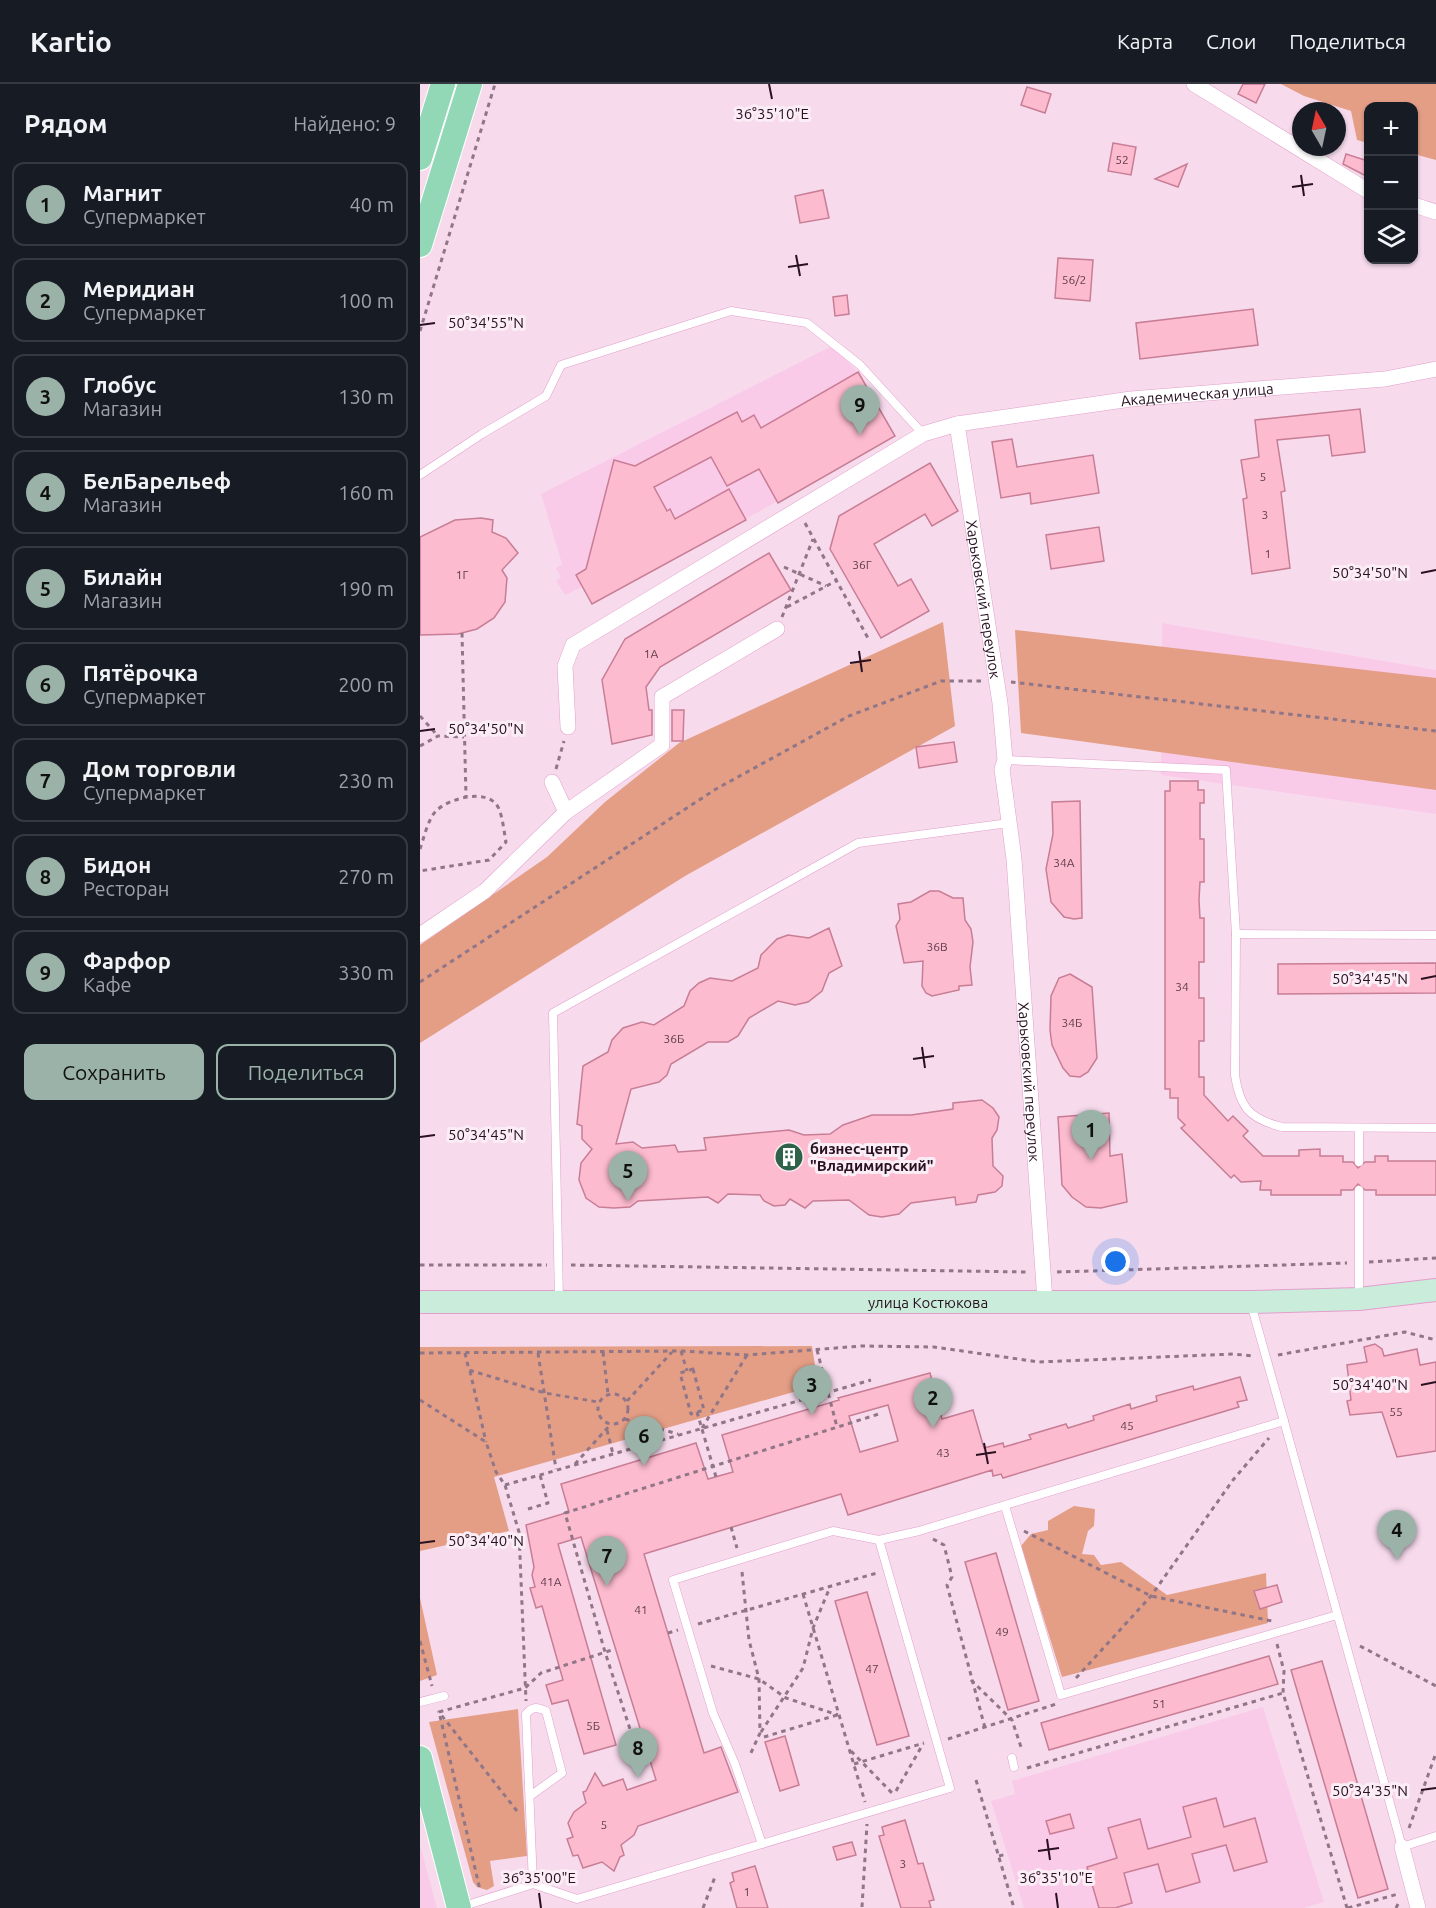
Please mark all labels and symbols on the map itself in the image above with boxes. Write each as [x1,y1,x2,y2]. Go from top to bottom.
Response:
north arrow [1292,102,1346,156]
text: 36°35'10"E [735,105,809,122]
house number: 52 [1115,153,1129,166]
house number: 56/2 [1062,273,1086,286]
text: 50°34'55"N [448,314,524,331]
street label: Академическая улица [1119,379,1274,409]
pin: 9 [840,386,880,435]
house number: 5 [1260,470,1266,483]
house number: 3 [1262,508,1268,521]
street label: Харьковский переулок [963,519,1005,680]
house number: 1 [1265,547,1271,560]
house number: 36Г [852,558,872,571]
text: 50°34'50"N [1332,564,1408,581]
house number: 1Г [456,568,468,581]
house number: 1А [644,647,658,660]
text: 50°34'50"N [448,720,524,737]
house number: 34А [1053,856,1075,869]
house number: 36В [926,940,948,953]
text: 50°34'45"N [1332,970,1408,987]
house number: 34 [1175,980,1189,993]
street label: Харьковский переулок [1016,1001,1044,1163]
house number: 34Б [1062,1016,1082,1029]
house number: 36Б [664,1032,684,1045]
pin: 1 [1072,1110,1110,1160]
text: 50°34'45"N [448,1126,524,1143]
place label: бизнес-центр "Владимирский" [810,1140,934,1174]
building icon: бизнес-центр "Владимирский" [773,1141,805,1173]
pin: 5 [608,1152,648,1201]
your location [1101,1247,1130,1276]
street label: улица Костюкова [868,1294,988,1311]
pin: 3 [792,1366,832,1415]
text: 50°34'40"N [1332,1376,1408,1393]
pin: 2 [914,1378,952,1428]
house number: 55 [1389,1405,1403,1418]
pin: 6 [624,1416,664,1466]
house number: 45 [1120,1419,1134,1432]
house number: 43 [936,1446,950,1459]
pin: 4 [1378,1510,1416,1560]
text: 50°34'40"N [448,1532,524,1549]
pin: 7 [588,1536,627,1586]
house number: 41А [540,1575,562,1588]
house number: 41 [634,1603,648,1616]
house number: 49 [995,1625,1009,1638]
house number: 47 [865,1662,879,1675]
house number: 51 [1152,1697,1166,1710]
house number: 5Б [586,1719,600,1732]
pin: 8 [618,1728,658,1778]
text: 50°34'35"N [1332,1782,1408,1799]
house number: 5 [601,1818,607,1831]
house number: 3 [900,1857,906,1870]
text: 36°35'00"E [502,1869,576,1886]
text: 36°35'10"E [1019,1869,1093,1886]
house number: 1 [744,1885,750,1898]

